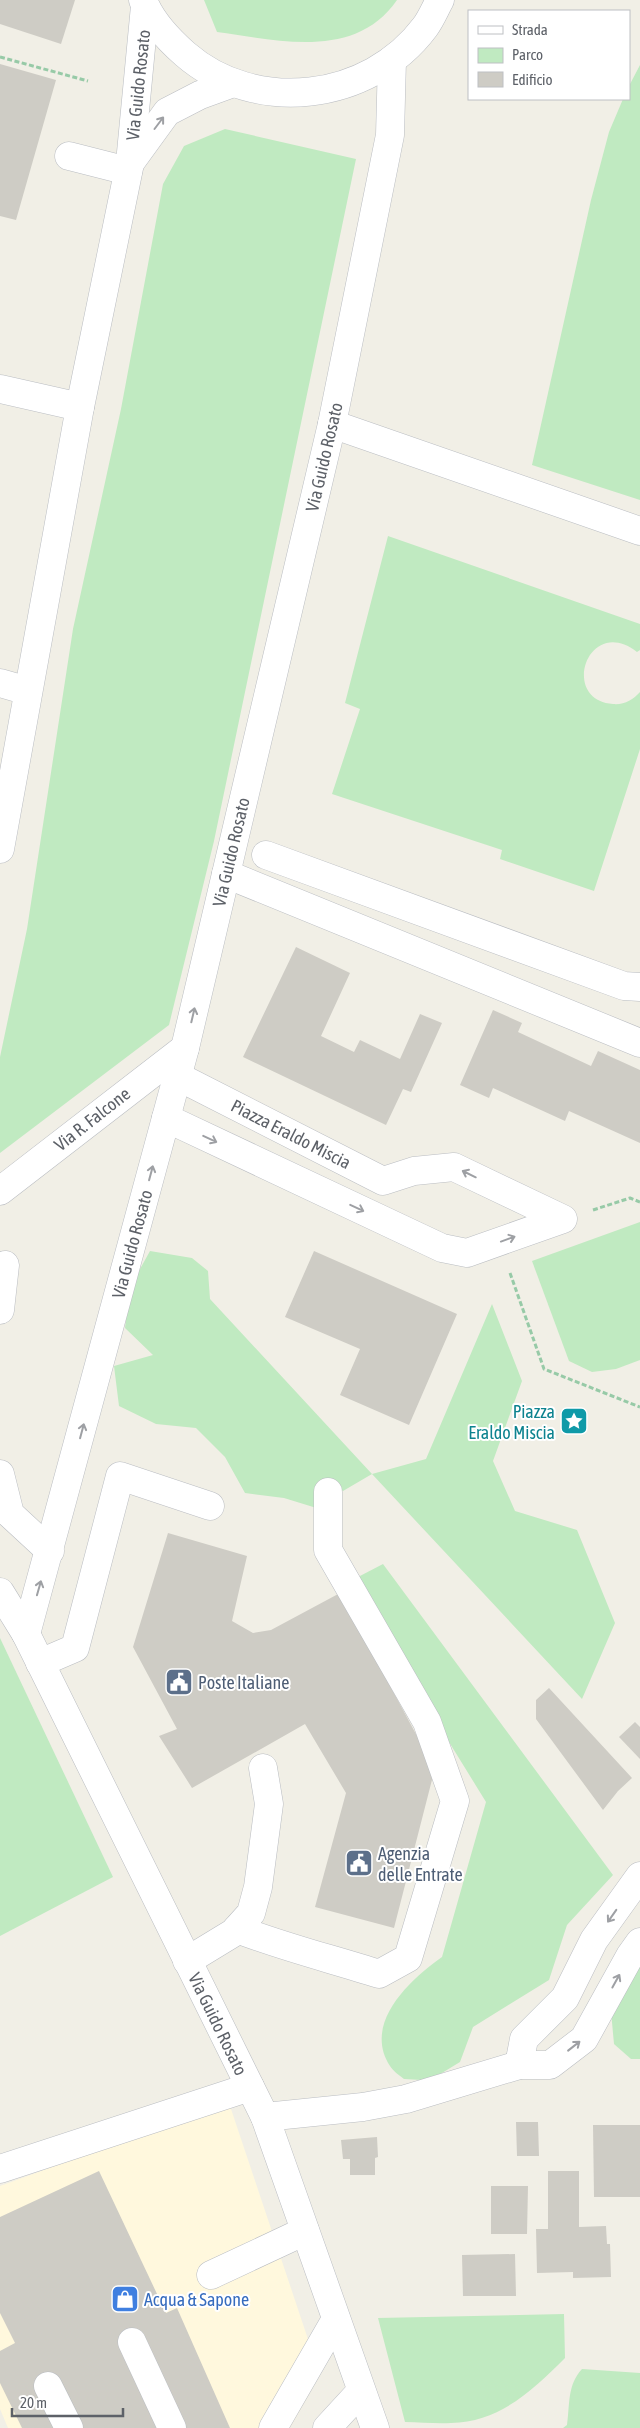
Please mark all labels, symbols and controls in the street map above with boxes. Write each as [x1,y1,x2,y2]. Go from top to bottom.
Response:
legend [468,10,630,100]
text: Strada [512,21,548,38]
street label: Via Guido Rosato [122,29,154,141]
text: Parco [512,46,543,63]
text: Edificio [512,71,553,88]
one-way arrow [154,116,164,130]
street label: Via Guido Rosato [301,400,347,514]
street label: Via Guido Rosato [208,795,254,909]
one-way arrow [189,1008,198,1024]
street label: Via R. Falcone [50,1083,134,1155]
street label: Piazza Eraldo Miscia [228,1095,354,1173]
one-way arrow [202,1135,217,1144]
one-way arrow [147,1165,157,1181]
one-way arrow [462,1169,477,1178]
street label: Via Guido Rosato [107,1188,157,1300]
one-way arrow [349,1204,364,1213]
one-way arrow [500,1234,515,1243]
place label: Piazza Eraldo Miscia [468,1401,555,1443]
place icon: Piazza Eraldo Miscia [559,1406,589,1436]
one-way arrow [78,1423,87,1439]
one-way arrow [35,1580,45,1596]
public building icon: Poste Italiane [164,1667,194,1697]
place label: Poste Italiane [198,1672,289,1693]
place label: Agenzia delle Entrate [378,1843,463,1885]
public building icon: Agenzia delle Entrate [344,1848,374,1878]
one-way arrow [607,1909,617,1923]
street label: Via Guido Rosato [184,1969,252,2079]
one-way arrow [611,1975,621,1989]
one-way arrow [567,2041,581,2051]
shop icon: Acqua & Sapone [110,2284,140,2314]
place label: Acqua & Sapone [144,2289,249,2310]
scale bar [12,2386,124,2418]
text: 20 m [20,2394,47,2411]

